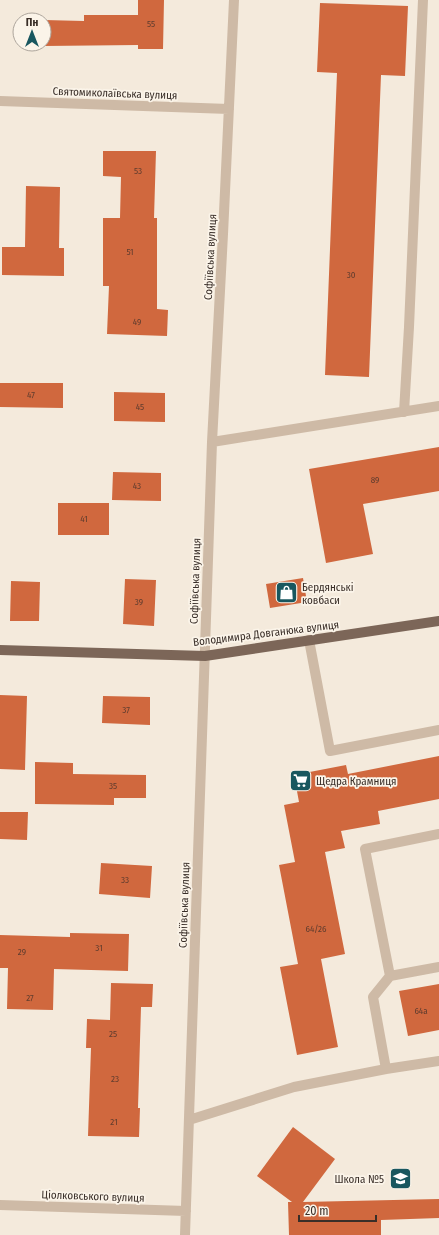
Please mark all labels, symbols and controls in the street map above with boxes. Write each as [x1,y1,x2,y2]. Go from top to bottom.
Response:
north arrow [12,12,52,52]
text: Пн [26,16,38,29]
house number: 55 [147,19,155,29]
street label: Святомиколаївська вулиця [52,85,178,102]
house number: 53 [134,166,142,176]
street label: Софіївська вулиця [202,214,219,300]
house number: 51 [126,247,134,257]
house number: 30 [347,270,356,280]
house number: 49 [133,317,141,327]
house number: 47 [27,390,35,400]
house number: 45 [136,402,144,412]
house number: 89 [371,475,379,485]
house number: 43 [133,481,141,491]
house number: 41 [80,514,88,524]
street label: Софіївська вулиця [187,538,203,624]
shop icon: Бердянські ковбаси [273,580,299,606]
place label: Бердянські ковбаси [302,581,354,607]
house number: 39 [135,597,143,607]
street label: Володимира Довганюка вулиця [192,618,340,649]
house number: 37 [122,705,130,715]
supermarket icon: Щедра Крамниця [288,768,314,794]
place label: Щедра Крамниця [316,775,397,788]
house number: 35 [109,781,117,791]
street label: Софіївська вулиця [176,862,192,948]
house number: 33 [121,875,129,885]
house number: 64/26 [306,924,327,934]
house number: 31 [95,943,103,953]
house number: 29 [18,947,26,957]
house number: 27 [26,993,34,1003]
house number: 64а [414,1006,428,1016]
house number: 25 [109,1029,117,1039]
house number: 23 [111,1074,119,1084]
house number: 21 [110,1117,118,1127]
school or university icon: Школа №5 [387,1166,413,1192]
place label: Школа №5 [334,1173,384,1186]
street label: Ціолковського вулиця [41,1188,145,1205]
scale bar [299,1197,376,1223]
text: 20 m [305,1204,329,1218]

